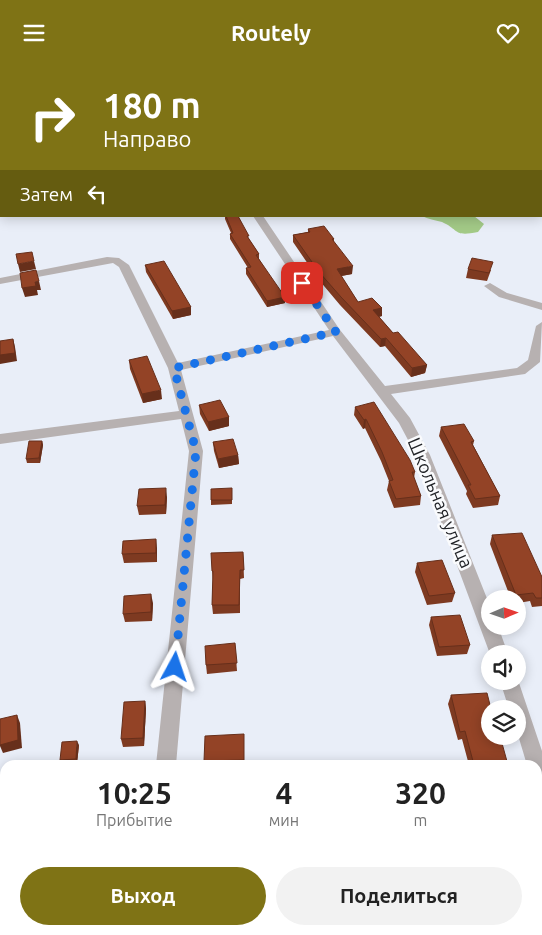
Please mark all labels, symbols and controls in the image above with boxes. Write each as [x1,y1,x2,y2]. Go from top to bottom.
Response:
icon: menu [20,19,48,47]
icon: heart [494,19,522,47]
text: Routely [231,20,311,45]
icon: right [20,85,85,150]
text: 180 m [103,85,201,125]
text: Направо [103,126,191,151]
icon: left [83,180,111,208]
text: Затем [20,183,73,205]
pin [281,262,323,304]
icon: arrive [288,269,316,297]
street label: Школьная улица [404,434,477,571]
north arrow [481,590,526,635]
map controls [481,590,526,745]
position arrow [148,640,200,692]
button: sound [481,645,526,690]
button: layers [481,700,526,745]
text: 10:25 [97,776,172,810]
text: 4 [275,776,292,810]
text: 320 [395,776,446,810]
text: Прибытие [96,811,173,829]
text: мин [269,811,299,829]
text: m [414,811,427,829]
button: Выход [20,867,266,925]
button: Поделиться [276,867,522,925]

